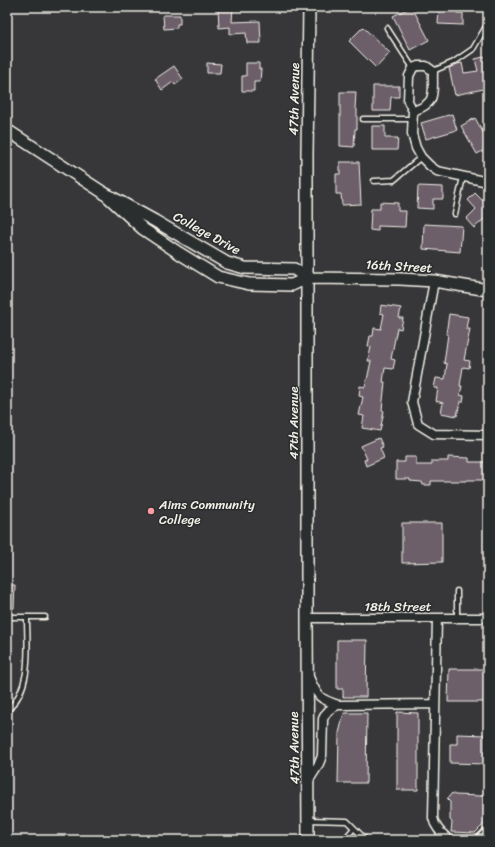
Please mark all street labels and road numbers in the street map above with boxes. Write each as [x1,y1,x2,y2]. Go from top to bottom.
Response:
street label: 47th Avenue [282,62,306,136]
street label: College Drive [169,205,245,261]
street label: 16th Street [365,253,433,279]
street label: 47th Avenue [282,387,305,459]
street label: 18th Street [364,595,432,618]
street label: 47th Avenue [282,711,306,785]

